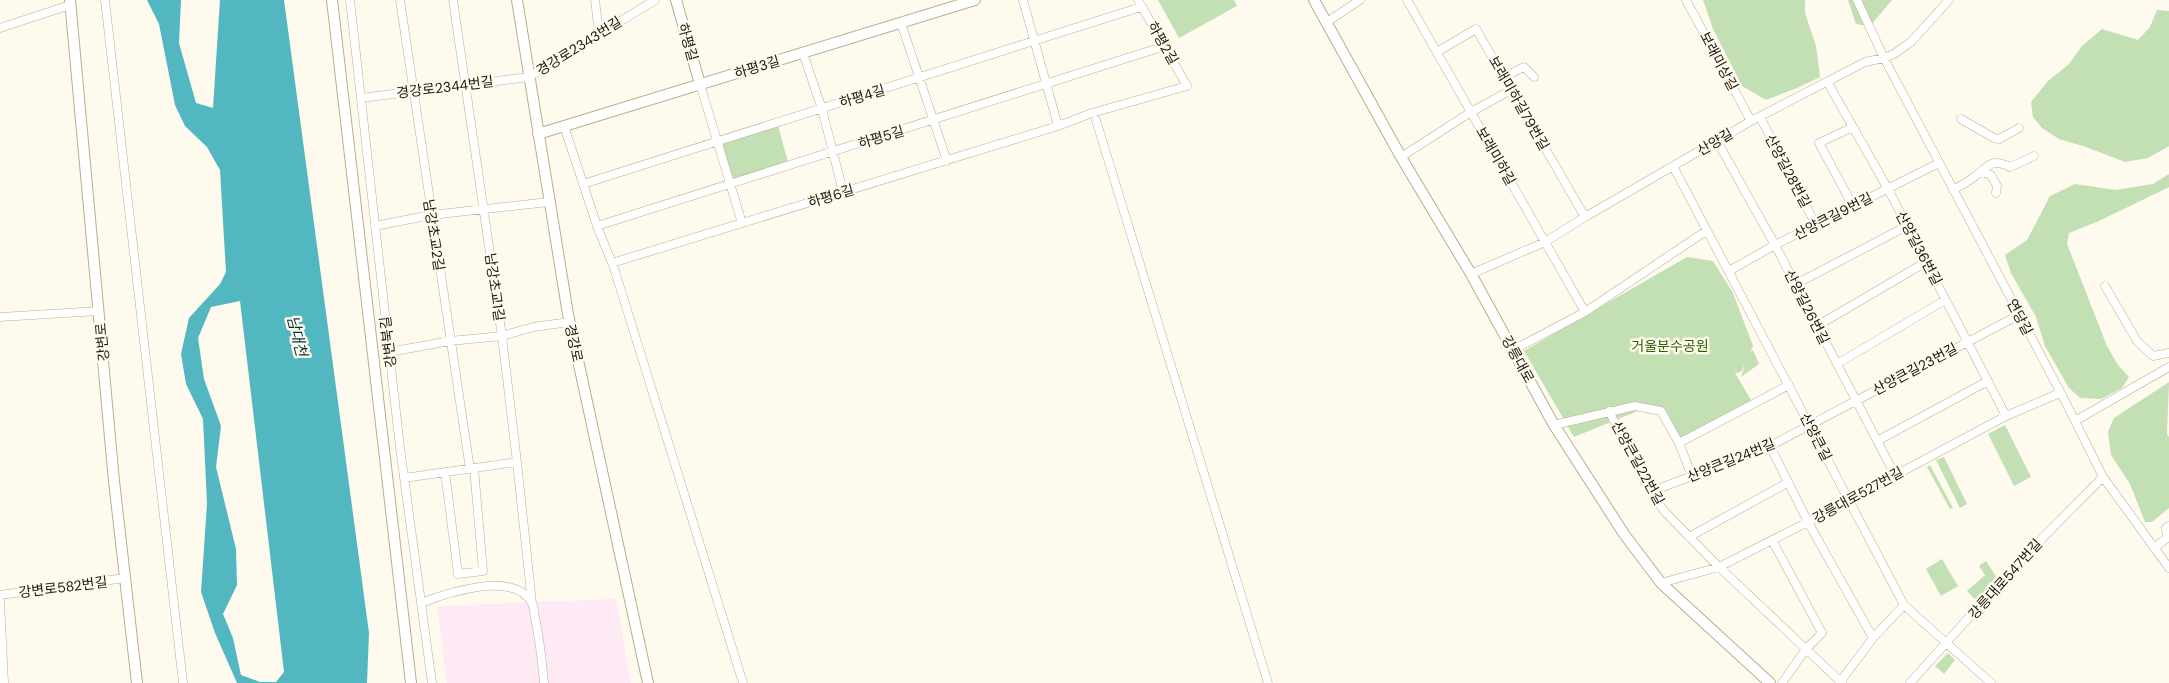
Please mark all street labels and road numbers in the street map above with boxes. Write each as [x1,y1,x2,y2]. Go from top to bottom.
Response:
street label: 경강로2343번길 [533,13,625,79]
street label: 하평2길 [1144,18,1182,68]
street label: 하평길 [674,21,702,63]
street label: 보래미상길 [1696,28,1742,94]
street label: 하평3길 [732,52,782,82]
street label: 보래미하길79번길 [1485,53,1553,153]
street label: 경강로2344번길 [395,72,495,102]
street label: 하평4길 [837,81,887,111]
street label: 하평5길 [856,121,906,153]
street label: 보래미하길 [1472,124,1520,188]
street label: 산양길 [1694,125,1736,159]
street label: 산양길28번길 [1761,131,1815,211]
street label: 하평6길 [806,180,856,212]
street label: 산양큰길9번길 [1791,188,1875,244]
street label: 남강초교2길 [419,198,449,272]
street label: 산양길36번길 [1892,208,1946,288]
street label: 남강초교1길 [481,252,509,322]
street label: 산양길26번길 [1781,267,1833,347]
street label: 연당길 [2003,296,2037,338]
street label: 강변북길 [376,315,400,369]
street label: 강변로 [91,322,113,362]
street label: 경강로 [561,322,587,364]
street label: 강릉대로 [1498,332,1538,386]
street label: 산양큰길23번길 [1869,339,1961,399]
street label: 산양큰길 [1796,410,1836,464]
street label: 산양큰길22번길 [1607,418,1669,508]
street label: 산양큰길24번길 [1684,434,1778,486]
street label: 강릉대로527번길 [1810,463,1906,527]
street label: 강릉대로547번길 [1964,535,2046,623]
street label: 강변로582번길 [18,573,108,601]

